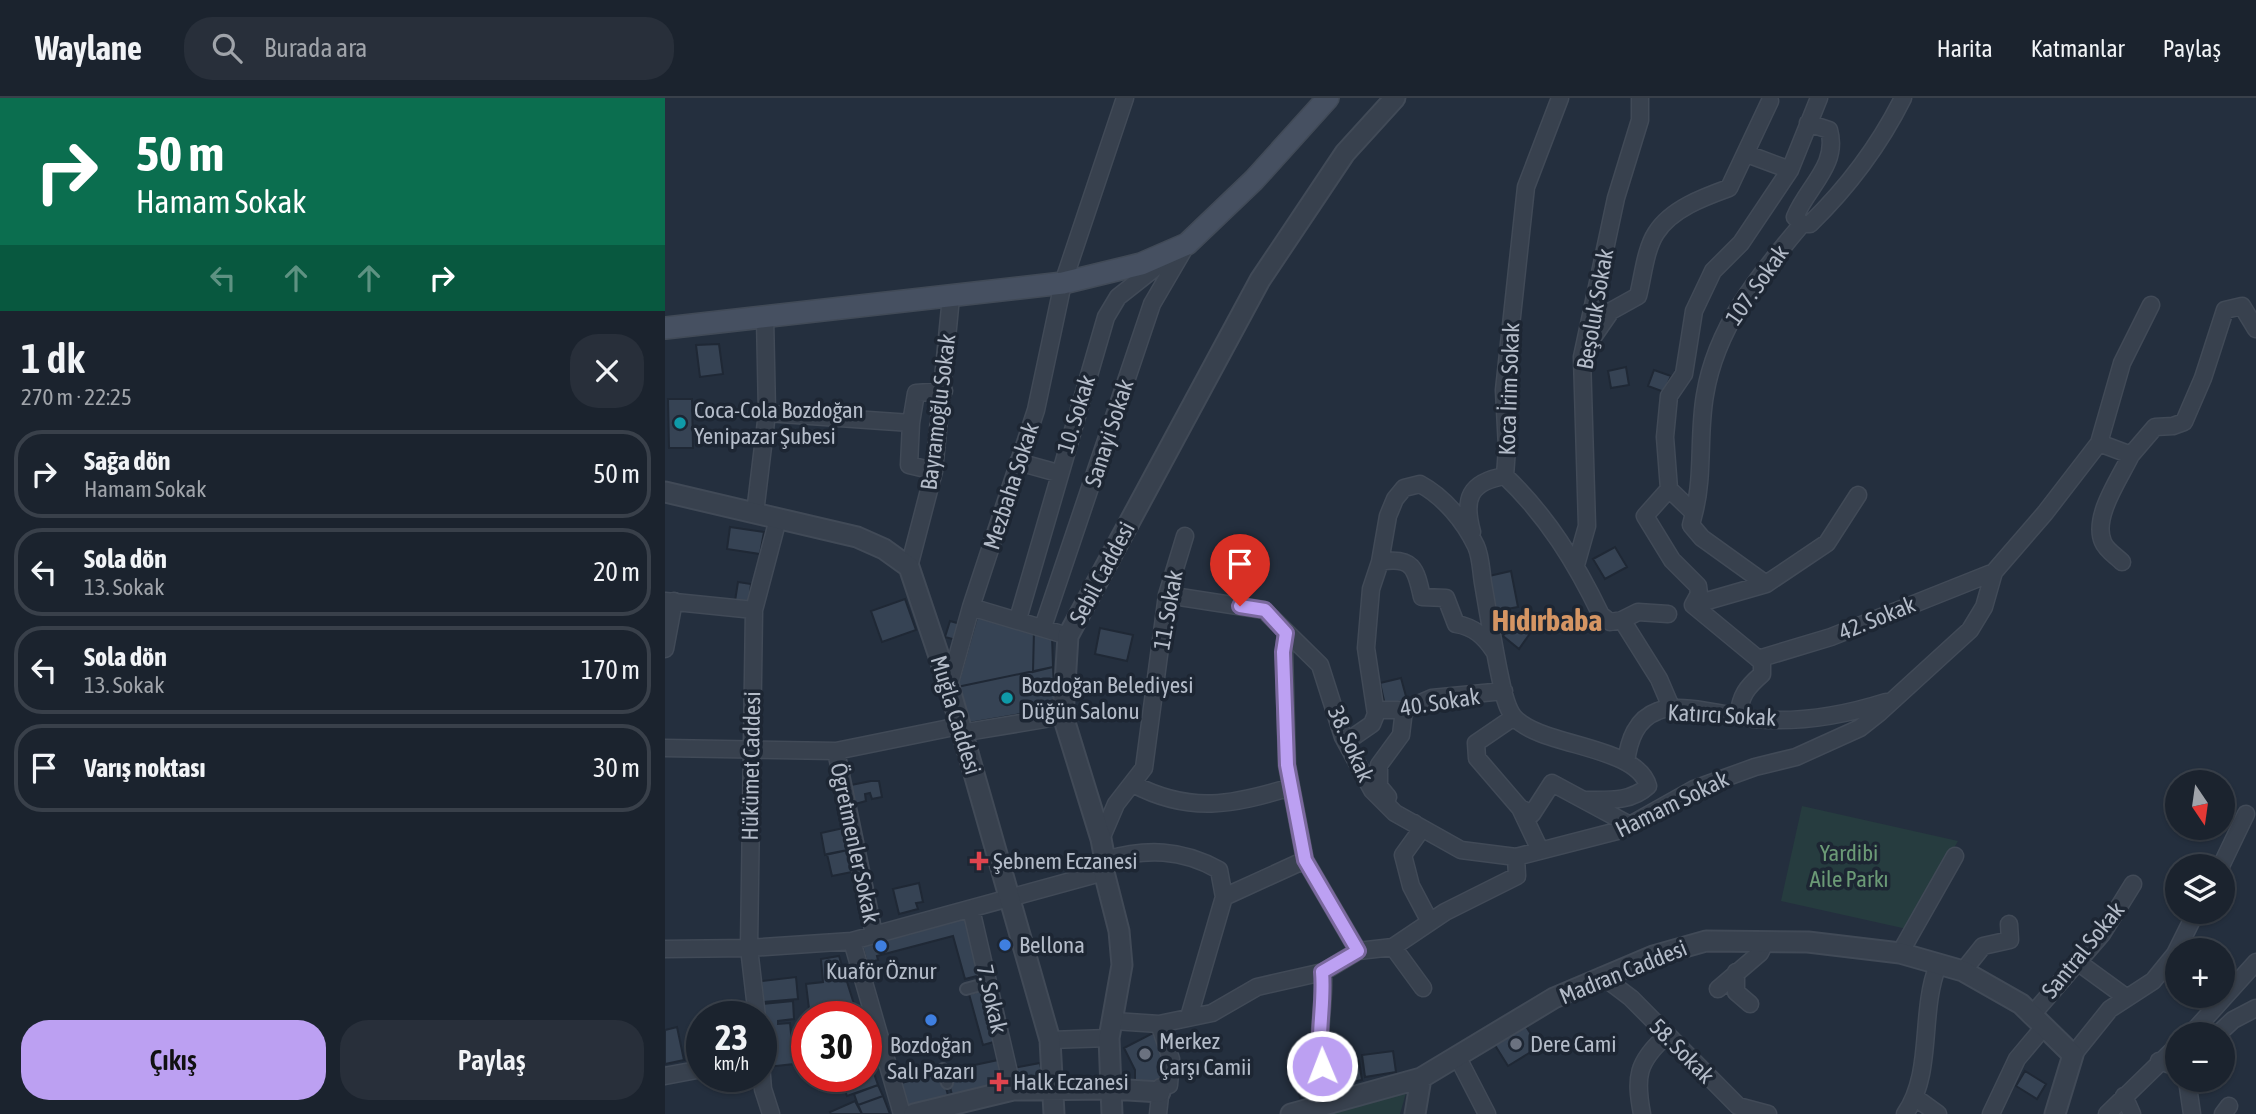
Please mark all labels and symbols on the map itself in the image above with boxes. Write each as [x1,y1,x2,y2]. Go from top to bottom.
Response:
street label: 107. Sokak [1720,240,1794,330]
street label: Beşoluk Sokak [1572,247,1618,371]
street label: Koca İrim Sokak [1494,322,1524,456]
street label: Bayramoğlu Sokak [916,332,960,492]
street label: 10. Sokak [1052,372,1100,456]
street label: Sanayi Sokak [1079,376,1139,490]
place label: Coca-Cola Bozdoğan Yenipazar Şubesi [694,397,864,449]
marker: Coca-Cola Bozdoğan Yenipazar Şubesi [672,415,688,431]
street label: Mezbaha Sokak [978,419,1044,553]
street label: Sebil Caddesi [1064,517,1140,629]
pin [1210,534,1270,606]
street label: 11. Sokak [1148,568,1188,652]
street label: 42. Sokak [1835,591,1919,645]
district label: Hıdırbaba [1492,603,1602,637]
street label: Muğla Caddesi [926,652,986,778]
place label: Bozdoğan Belediyesi Düğün Salonu [1021,672,1194,724]
street label: 40. Sokak [1398,683,1482,721]
marker: Bozdoğan Belediyesi Düğün Salonu [999,690,1015,706]
street label: Hükümet Caddesi [737,691,765,841]
street label: Katırcı Sokak [1667,699,1777,731]
street label: 38. Sokak [1323,702,1379,786]
street label: Ögretmenler Sokak [825,761,885,925]
street label: Hamam Sokak [1611,765,1733,843]
north arrow [2165,770,2235,840]
park label: Yardibi Aile Parkı [1809,840,1889,892]
place label: Şebnem Eczanesi [993,848,1138,874]
marker: Şebnem Eczanesi [971,853,987,869]
street label: Santral Sokak [2036,897,2130,1003]
place label: Bellona [1019,932,1085,958]
street label: Madran Caddesi [1556,935,1690,1009]
marker: Bellona [997,937,1013,953]
marker: Kuaför Öznur [873,938,889,954]
place label: Kuaför Öznur [826,958,938,984]
street label: 7. Sokak [972,962,1012,1036]
speed limit sign: 30 [791,1001,882,1092]
marker: Bozdoğan Salı Pazarı [923,1012,939,1028]
street label: 58. Sokak [1644,1013,1720,1089]
place label: Merkez Çarşı Camii [1159,1028,1252,1080]
position arrow [1285,1029,1359,1103]
place label: Dere Cami [1530,1031,1617,1057]
place label: Bozdoğan Salı Pazarı [887,1032,975,1084]
marker: Dere Cami [1508,1036,1524,1052]
marker: Merkez Çarşı Camii [1137,1046,1153,1062]
place label: Halk Eczanesi [1013,1069,1129,1095]
marker: Halk Eczanesi [991,1074,1007,1090]

